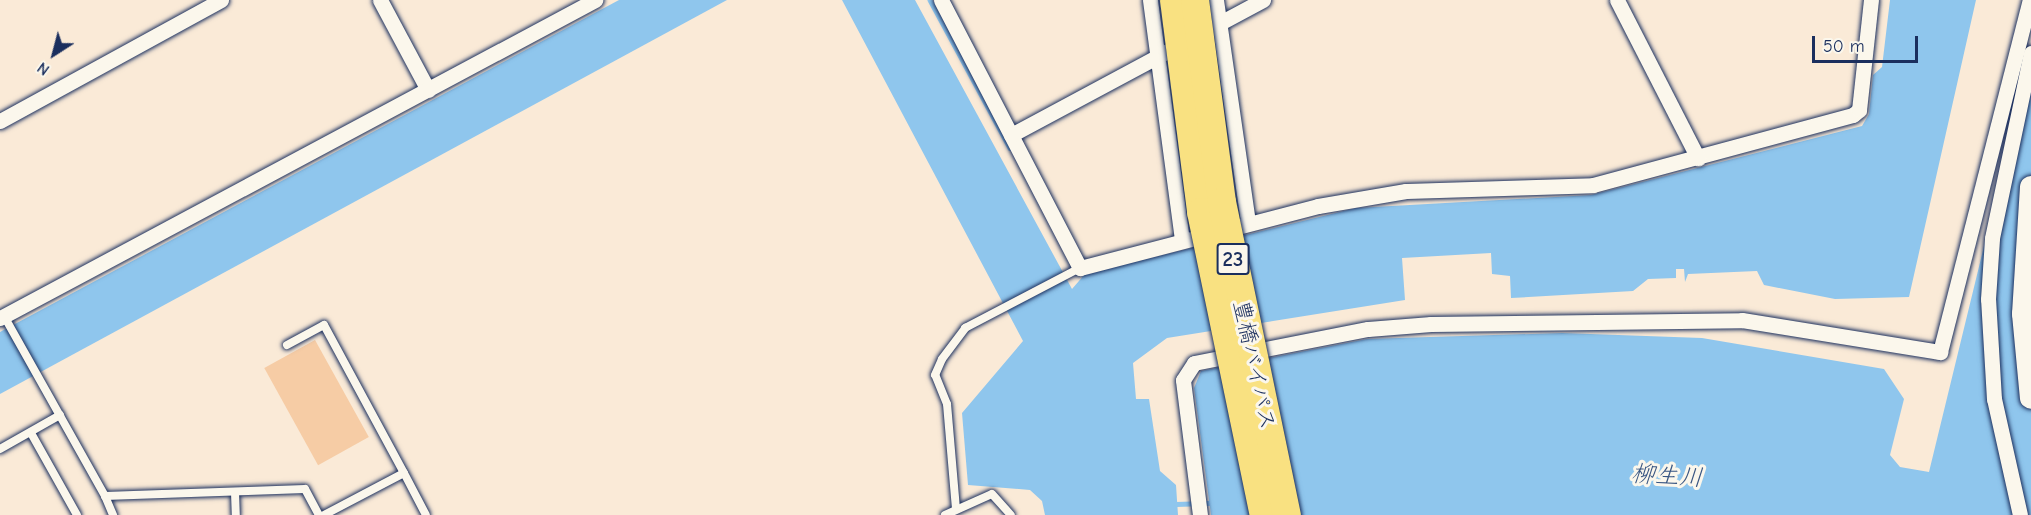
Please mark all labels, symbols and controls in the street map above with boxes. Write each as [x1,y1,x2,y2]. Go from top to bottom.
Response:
north arrow [24,24,84,84]
scale bar [1815,24,1922,62]
text: 50 m [1823,36,1865,57]
text: N [34,58,53,79]
road number: 23 [1216,241,1250,277]
street label: 豊橋バイパス [1227,298,1281,432]
water label: 柳生川 [1630,459,1704,493]

